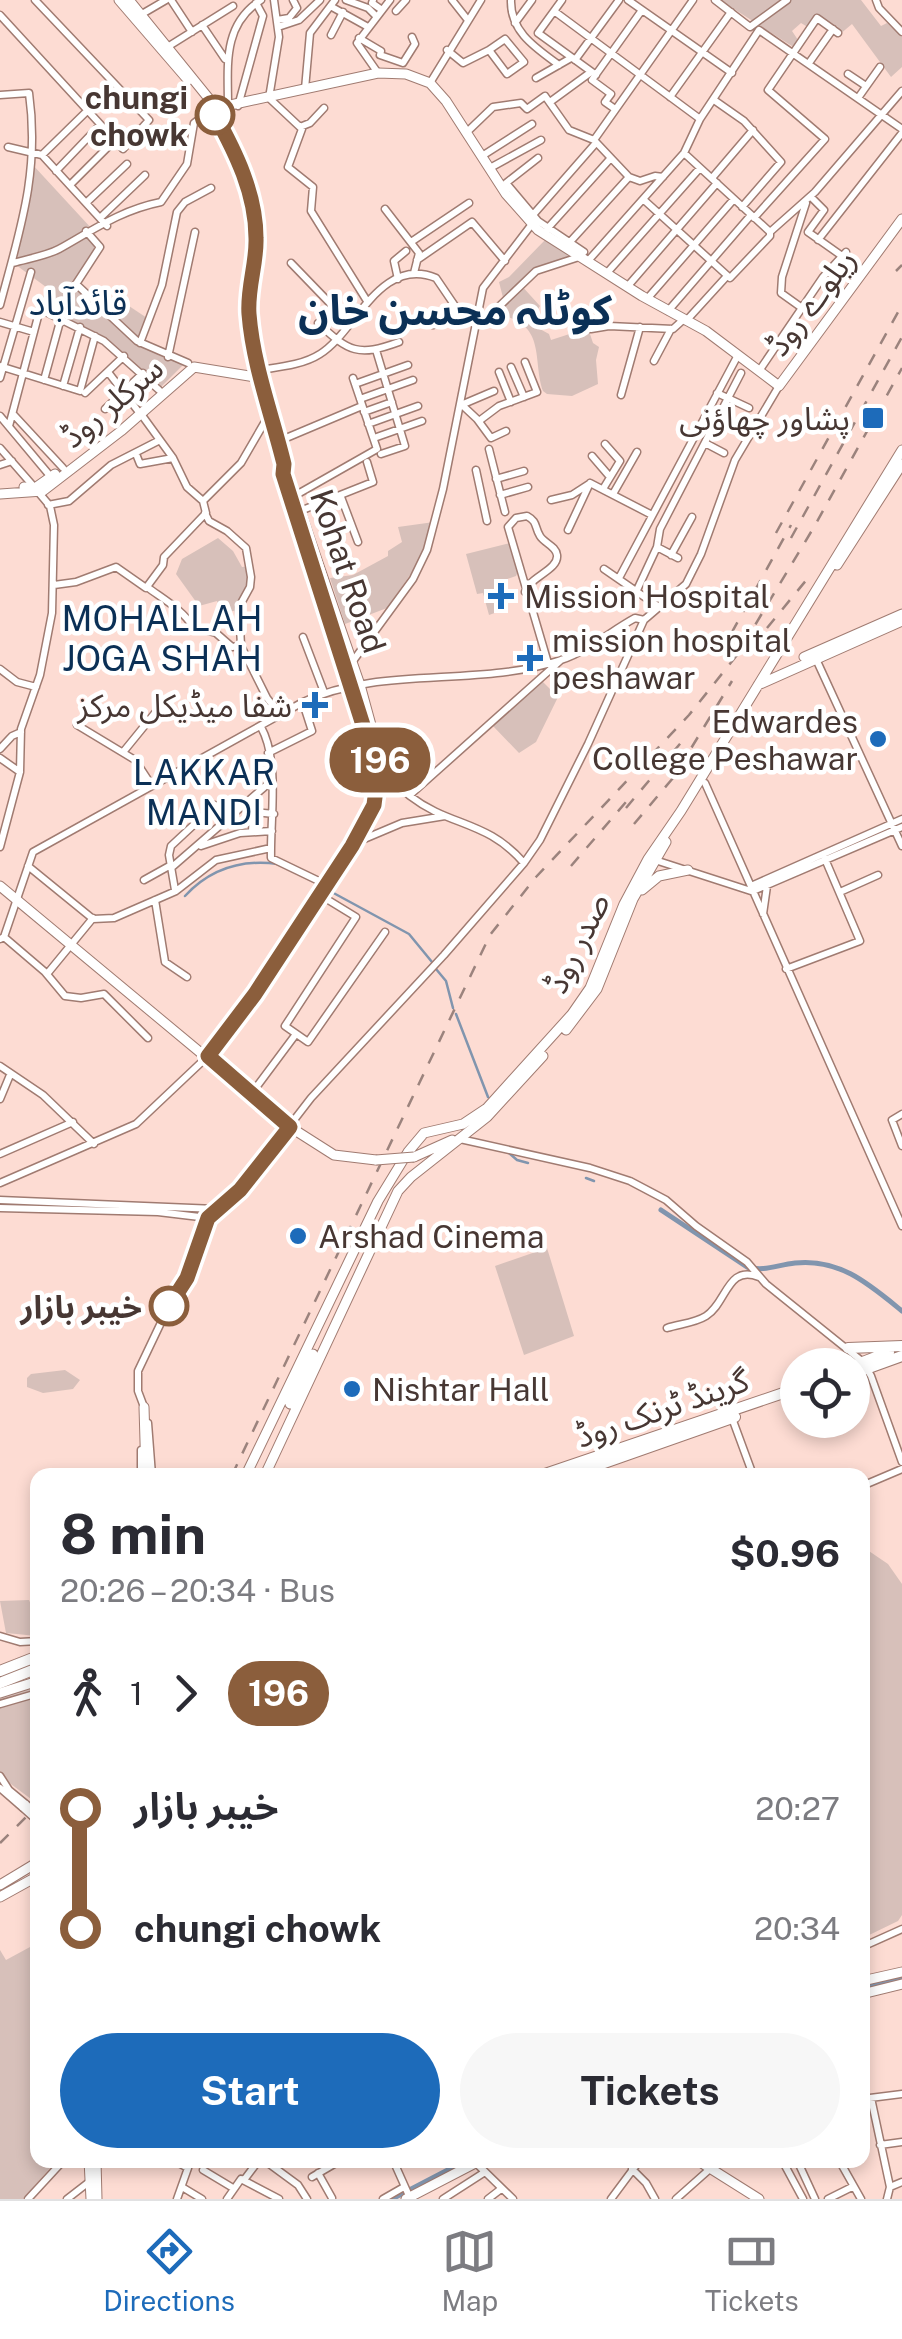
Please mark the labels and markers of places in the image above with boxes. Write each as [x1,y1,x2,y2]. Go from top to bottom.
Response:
place label: chungi chowk [85,79,188,153]
marker: chungi chowk [196,96,234,134]
place label: پشاور چھاؤنی [679,400,850,439]
marker: پشاور چھاؤنی [860,405,886,431]
place label: Mission Hospital [524,578,770,615]
marker: Mission Hospital [488,583,514,609]
place label: mission hospital peshawar [552,622,792,696]
marker: mission hospital peshawar [517,645,543,671]
place label: شفا میڈیکل مركز [76,687,292,725]
marker: شفا میڈیکل مركز [302,692,328,718]
place label: Edwardes College Peshawar [592,703,858,777]
marker: Edwardes College Peshawar [867,728,889,750]
place label: Arshad Cinema [318,1218,544,1255]
marker: Arshad Cinema [287,1225,309,1247]
marker: خیبر بازار [150,1287,188,1325]
place label: خیبر بازار [18,1288,142,1326]
place label: Nishtar Hall [372,1371,549,1408]
marker: Nishtar Hall [341,1378,363,1400]

